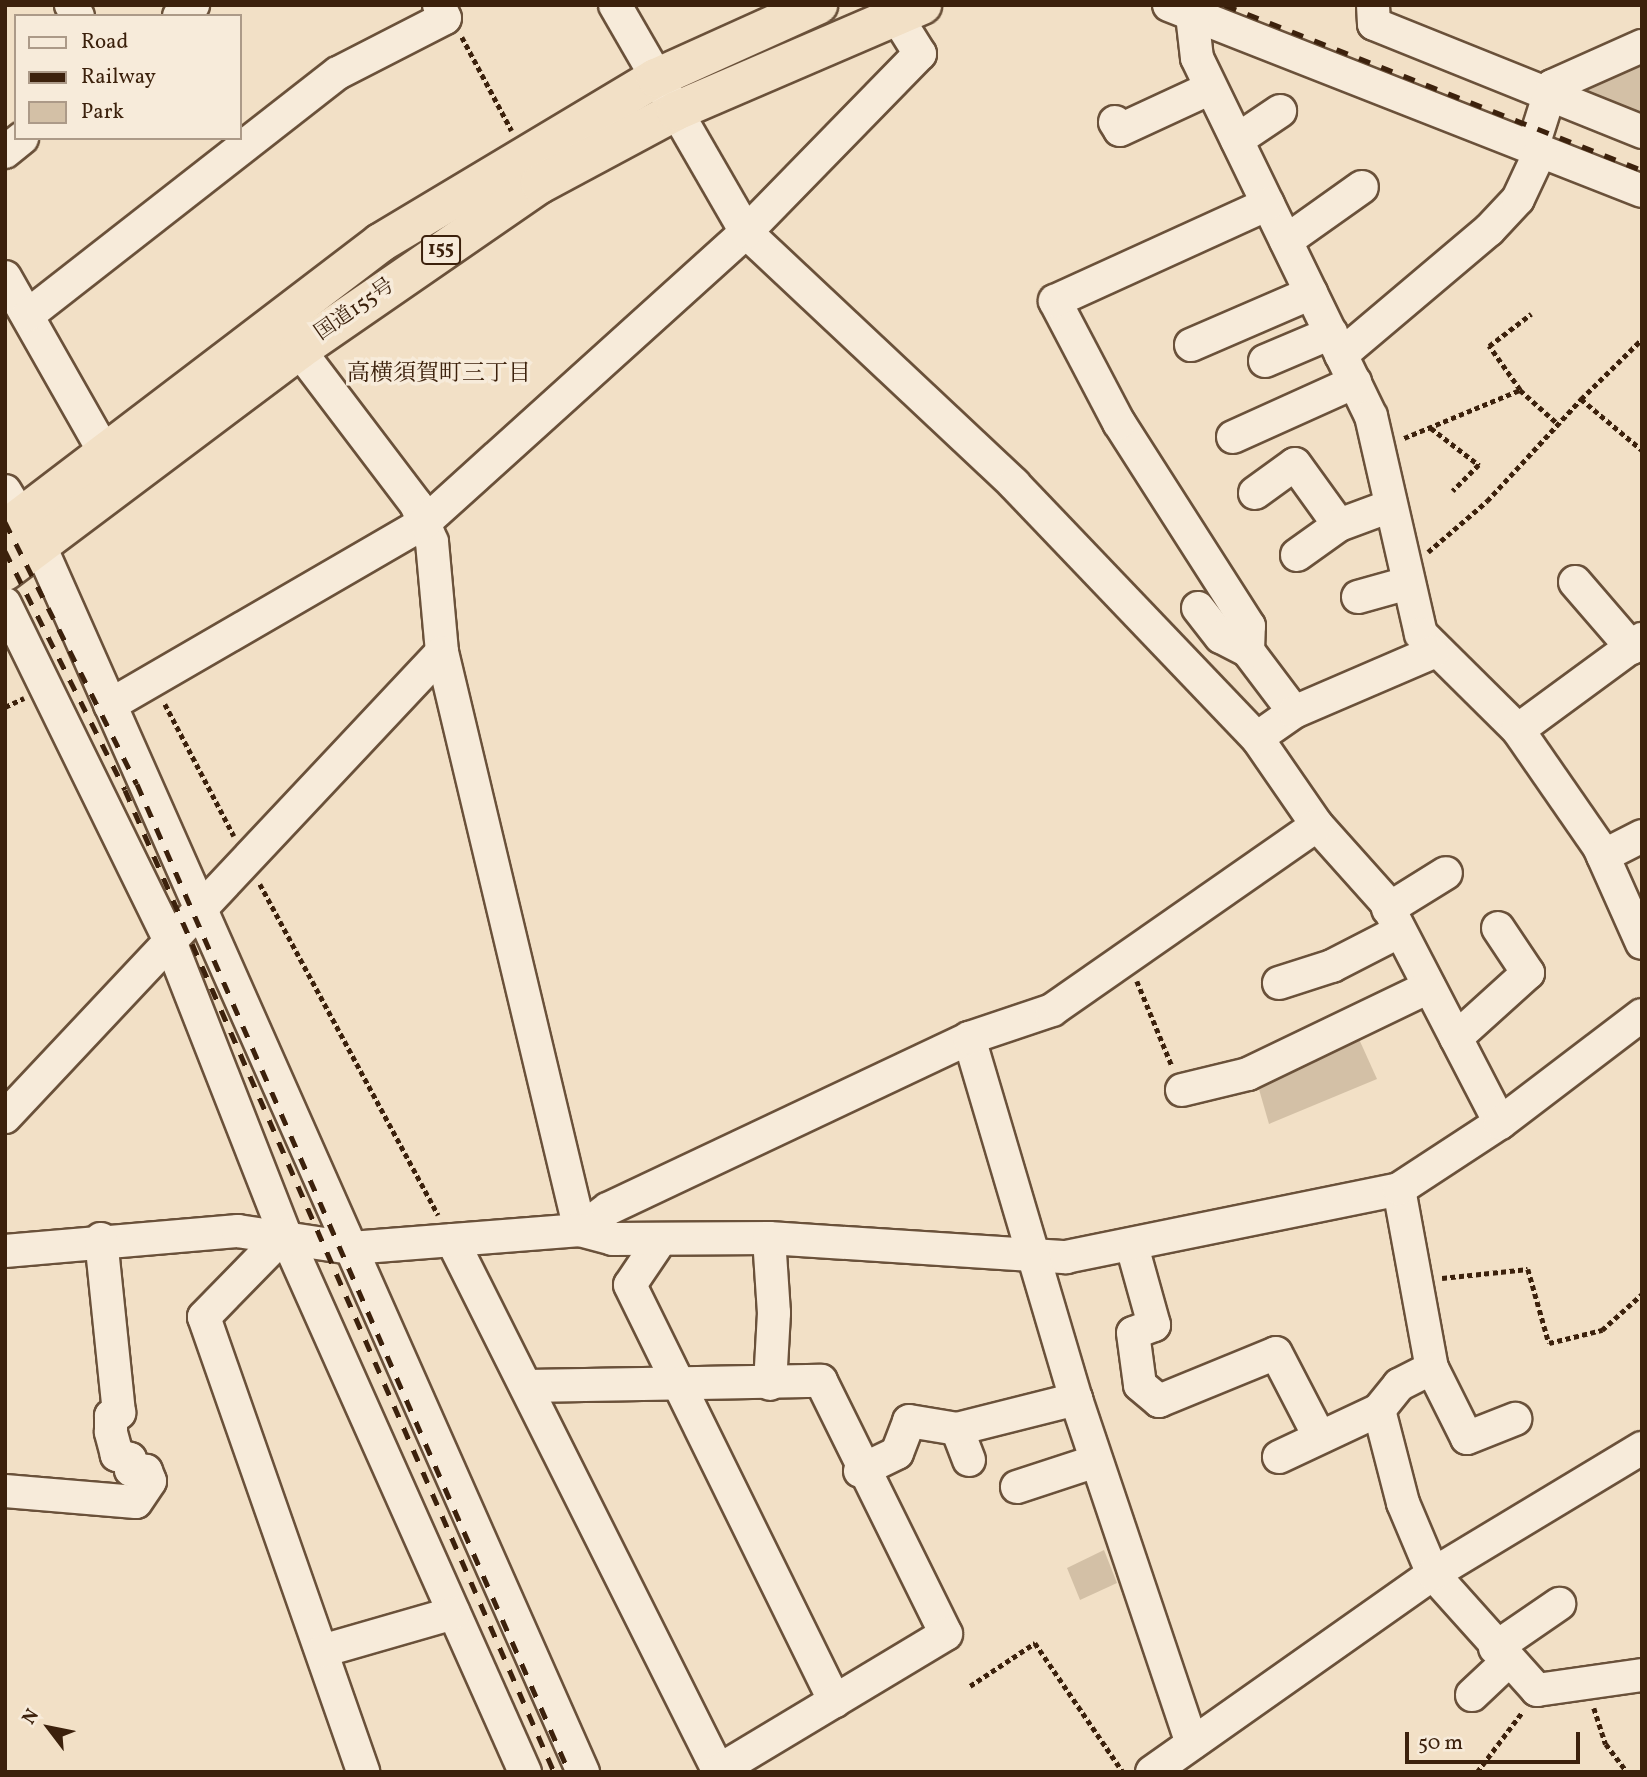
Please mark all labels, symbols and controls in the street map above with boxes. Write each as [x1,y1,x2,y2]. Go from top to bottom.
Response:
legend [14,14,242,140]
text: Road [81,28,128,57]
text: Railway [81,63,156,92]
text: Park [81,98,124,127]
road number: 155 [420,234,462,266]
street label: 国道155号 [310,273,400,347]
district label: 高横須賀町三丁目 [347,360,531,388]
north arrow [14,1693,84,1763]
text: N [17,1704,46,1730]
scale bar [1409,1718,1584,1762]
text: 50 m [1418,1729,1463,1758]

